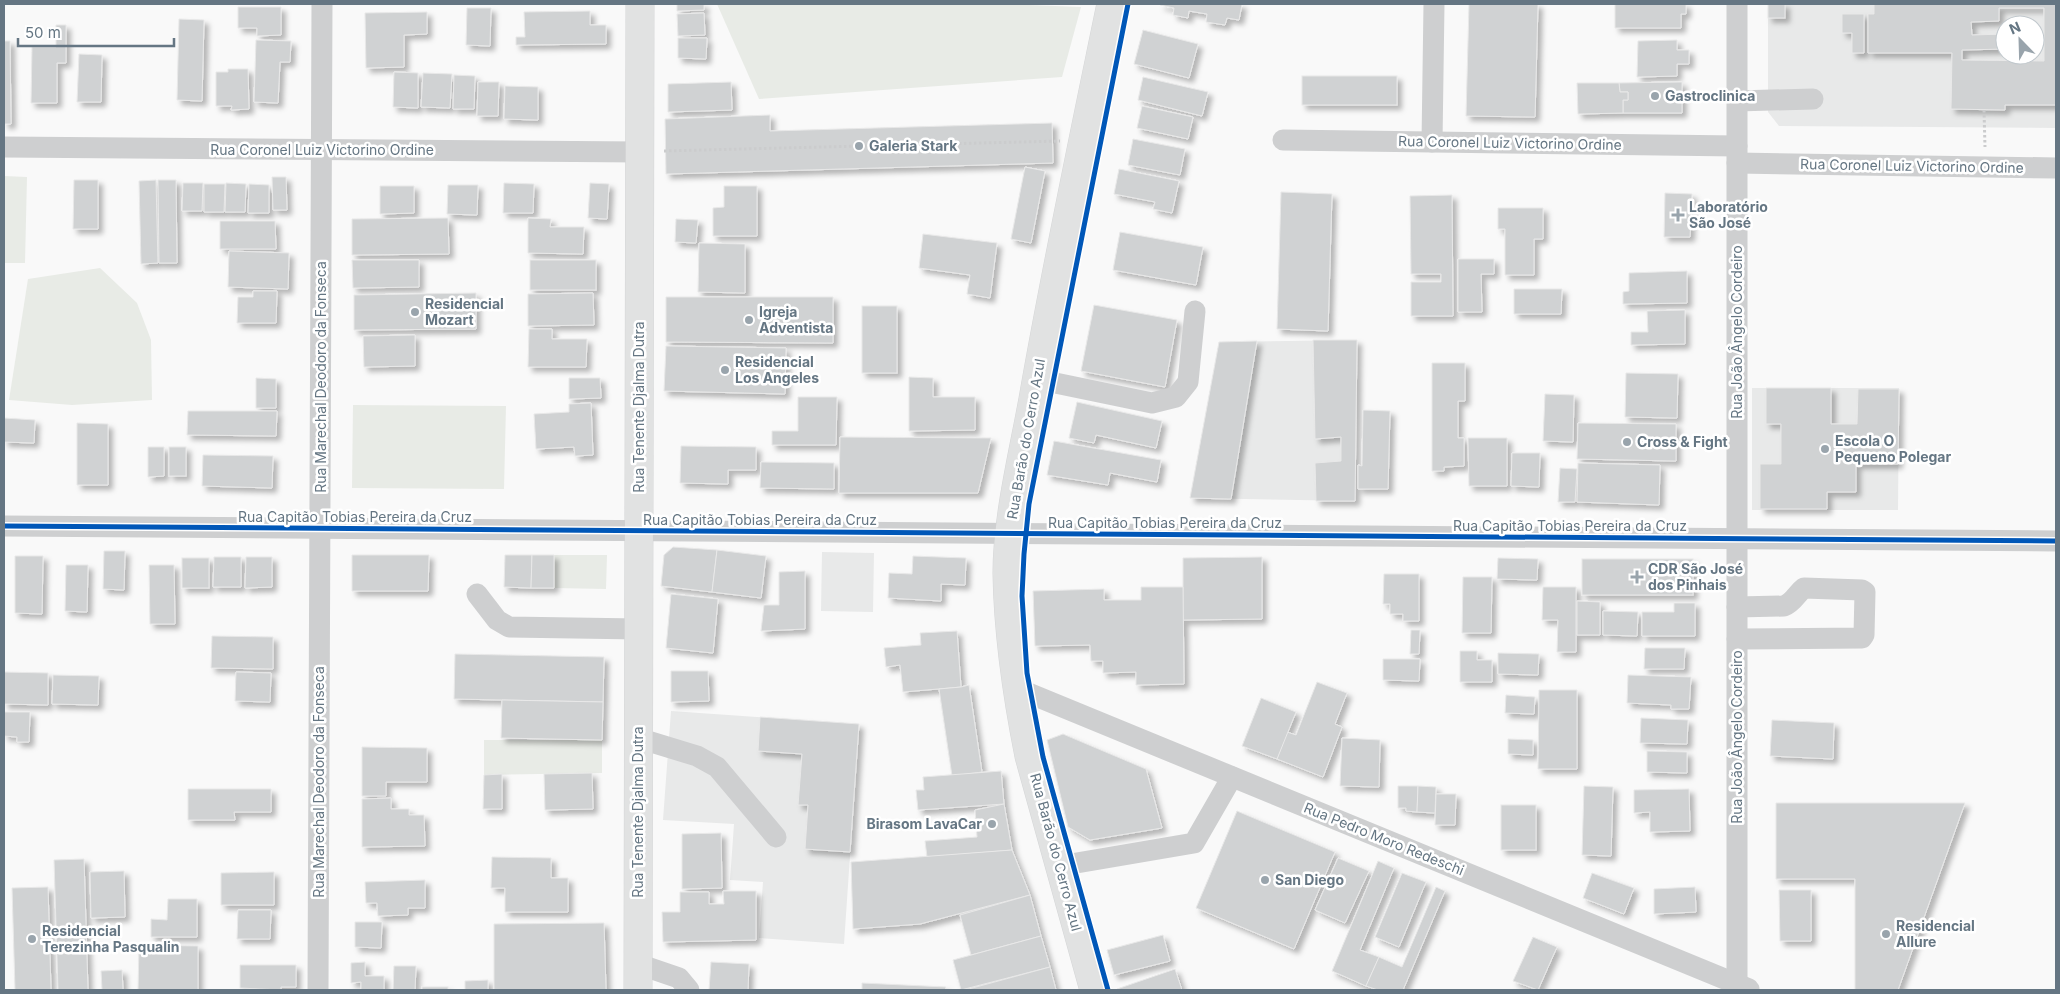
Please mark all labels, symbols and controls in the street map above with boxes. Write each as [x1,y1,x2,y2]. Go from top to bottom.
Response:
scale bar [18,15,174,47]
north arrow [1995,15,2045,65]
text: N [2006,18,2023,37]
text: 50 m [25,23,61,42]
place label: Gastroclinica [1665,87,1755,104]
marker: Gastroclinica [1649,90,1661,102]
street label: Rua Coronel Luiz Victorino Ordine [1398,132,1622,153]
place label: Galeria Stark [869,137,958,154]
marker: Galeria Stark [853,140,865,152]
street label: Rua Coronel Luiz Victorino Ordine [210,141,434,158]
street label: Rua Coronel Luiz Victorino Ordine [1800,155,2024,176]
place label: Laboratório São José [1689,198,1768,231]
marker: Laboratório São José [1671,208,1685,222]
street label: Rua João Ângelo Cordeiro [1728,245,1745,419]
street label: Rua Marechal Deodoro da Fonseca [312,261,329,493]
place label: Residencial Mozart [425,295,504,328]
place label: Igreja Adventista [759,303,833,336]
marker: Residencial Mozart [409,306,421,318]
marker: Igreja Adventista [743,314,755,326]
street label: Rua Tenente Djalma Dutra [630,321,647,493]
place label: Residencial Los Angeles [735,353,819,386]
street label: Rua Barão do Cerro Azul [1003,357,1048,521]
marker: Residencial Los Angeles [719,364,731,376]
place label: Escola O Pequeno Polegar [1835,432,1951,465]
place label: Cross & Fight [1637,433,1728,450]
marker: Cross & Fight [1621,436,1633,448]
marker: Escola O Pequeno Polegar [1819,443,1831,455]
street label: Rua Capitão Tobias Pereira da Cruz [238,508,472,525]
street label: Rua Capitão Tobias Pereira da Cruz [643,511,877,528]
street label: Rua Capitão Tobias Pereira da Cruz [1048,514,1282,531]
street label: Rua Capitão Tobias Pereira da Cruz [1453,517,1687,534]
place label: CDR São José dos Pinhais [1648,560,1743,593]
marker: CDR São José dos Pinhais [1630,570,1644,584]
street label: Rua João Ângelo Cordeiro [1728,650,1745,824]
street label: Rua Marechal Deodoro da Fonseca [310,666,327,898]
street label: Rua Tenente Djalma Dutra [629,726,646,898]
street label: Rua Barão do Cerro Azul [1027,771,1086,933]
street label: Rua Pedro Moro Redeschi [1302,799,1467,878]
place label: Birasom LavaCar [866,815,982,832]
marker: Birasom LavaCar [986,818,998,830]
place label: San Diego [1275,871,1344,888]
marker: San Diego [1259,874,1271,886]
place label: Residencial Allure [1896,917,1975,950]
place label: Residencial Terezinha Pasqualin [42,922,180,955]
marker: Residencial Allure [1880,928,1892,940]
marker: Residencial Terezinha Pasqualin [26,933,38,945]

